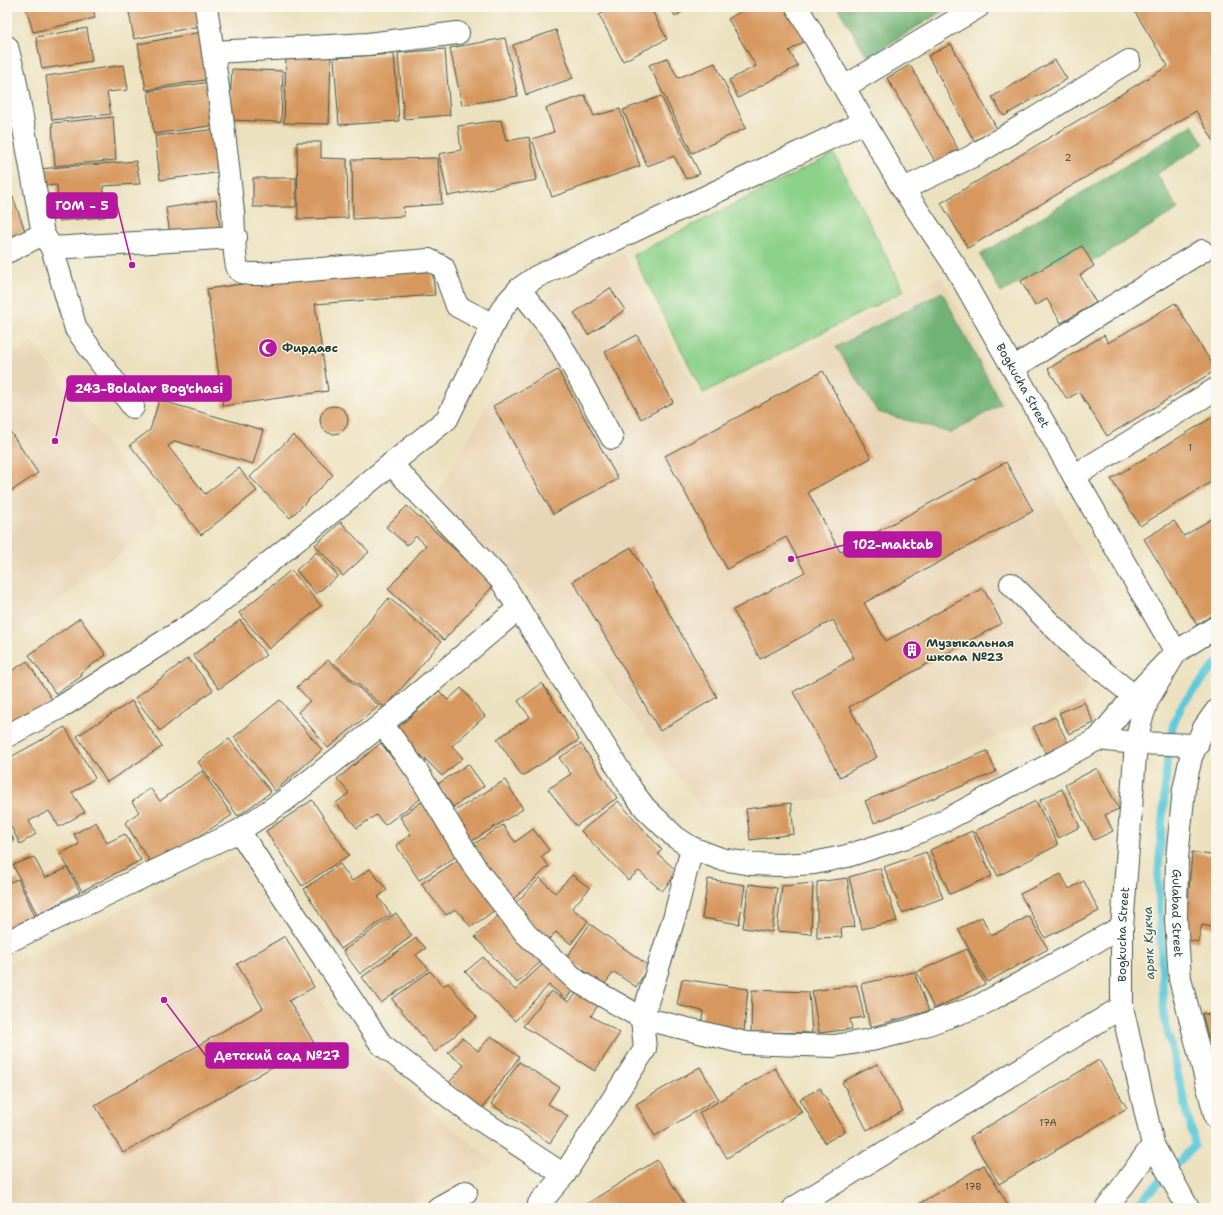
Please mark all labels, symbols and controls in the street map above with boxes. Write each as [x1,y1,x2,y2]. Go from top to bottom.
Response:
house number: 2 [1065,151,1072,164]
callout: ГОМ - 5 [47,193,117,218]
text: ГОМ - 5 [55,197,109,214]
mosque icon: Фирдавс [257,337,279,359]
place label: Фирдавс [282,340,338,356]
street label: Bogkucha Street [992,340,1053,431]
callout: 243-Bolalar Bog'chasi [67,376,231,401]
text: 243-Bolalar Bog'chasi [75,380,223,397]
house number: 1 [1188,441,1192,454]
callout: 102-maktab [844,532,941,557]
text: 102-maktab [853,536,933,553]
place label: Музыкальная школа №23 [926,635,1014,665]
building icon: Музыкальная школа №23 [901,639,923,661]
street label: Gulabad Street [1168,869,1187,958]
street label: Bogkucha Street [1114,886,1133,982]
water label: арык Кукча [1139,906,1158,980]
callout: Детский сад №27 [206,1043,348,1068]
text: Детский сад №27 [214,1047,340,1064]
house number: 17A [1039,1116,1057,1129]
house number: 17B [965,1180,981,1193]

